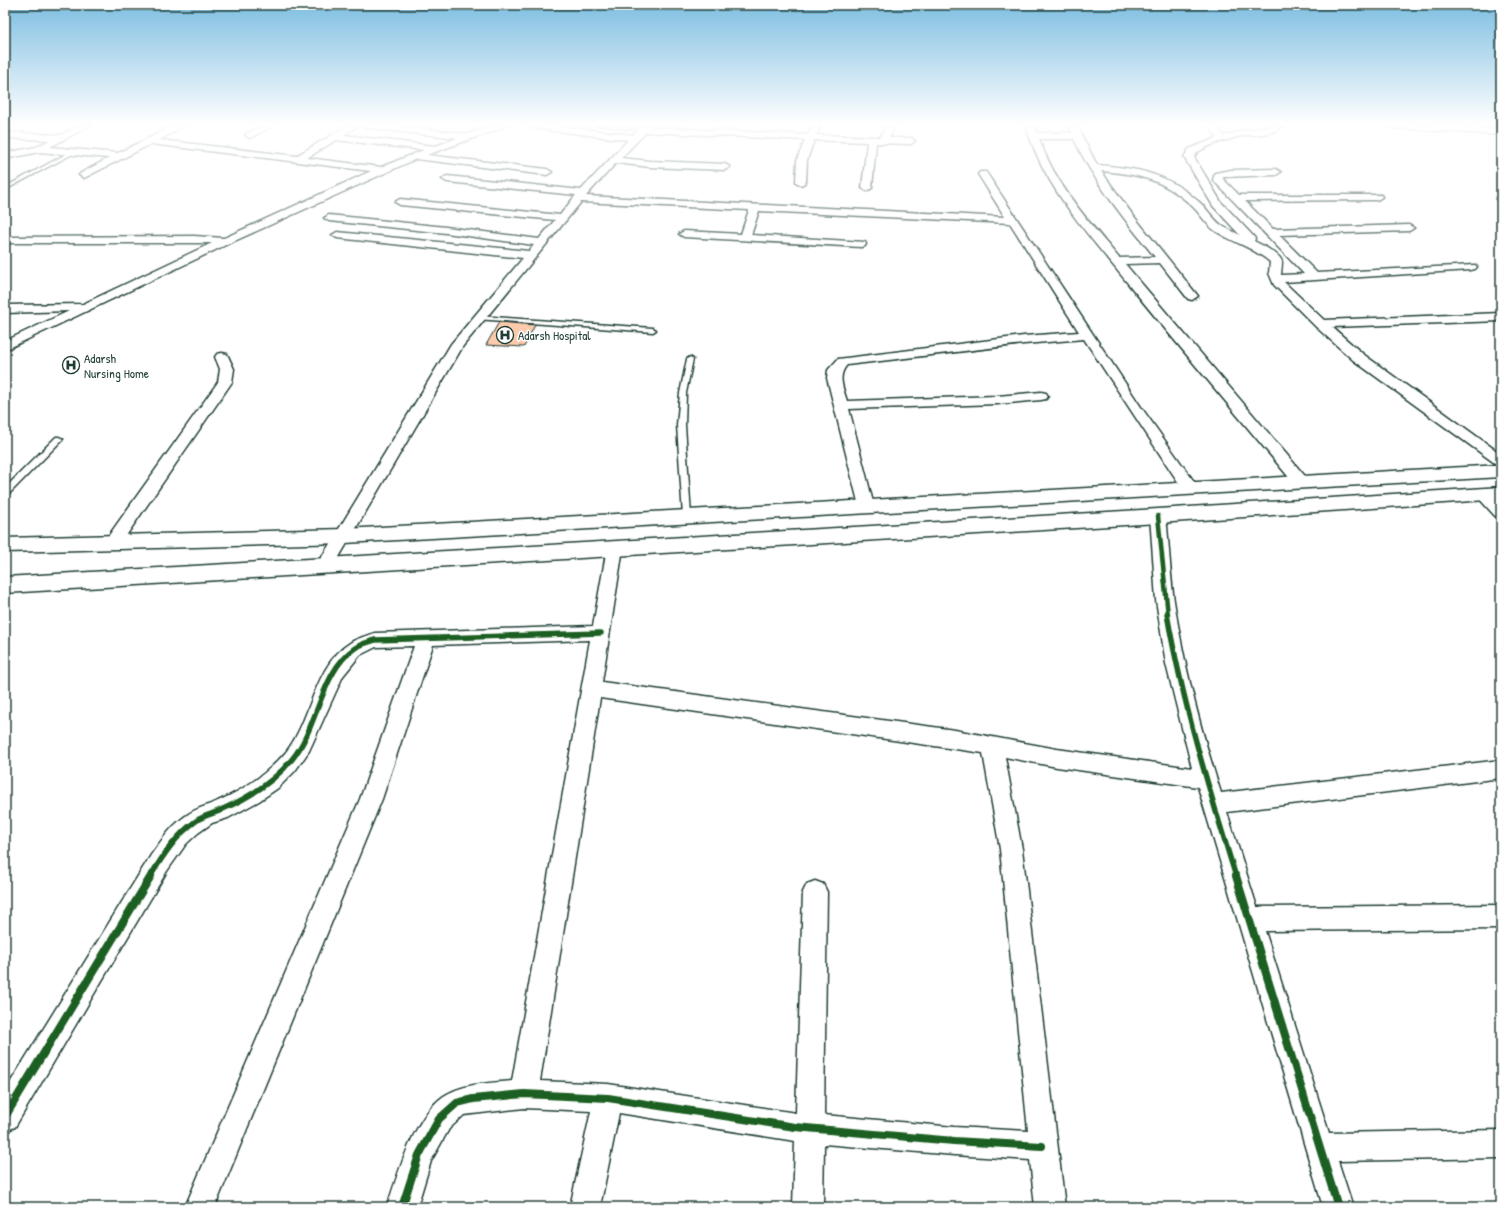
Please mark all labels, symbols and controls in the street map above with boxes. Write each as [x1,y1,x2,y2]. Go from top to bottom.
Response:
hospital icon: Adarsh Hospital [495,325,515,345]
place label: Adarsh Hospital [518,326,591,344]
place label: Adarsh Nursing Home [84,349,149,382]
hospital icon: Adarsh Nursing Home [61,355,81,375]

